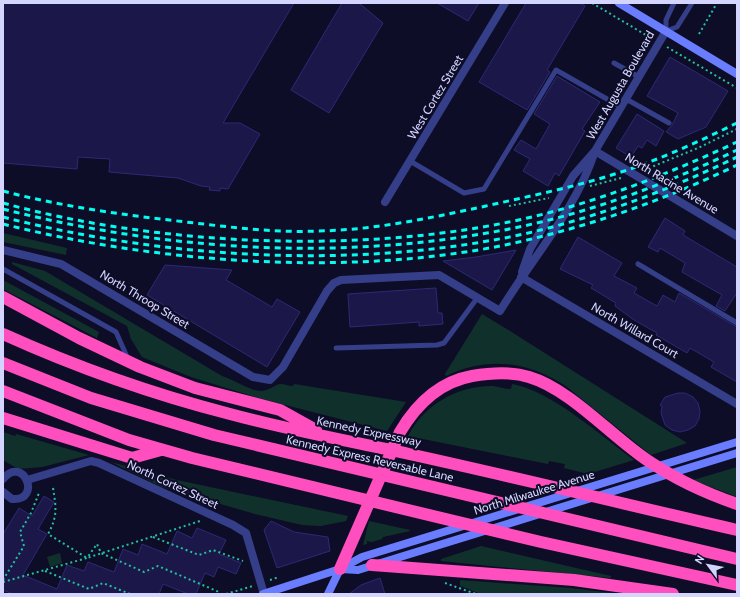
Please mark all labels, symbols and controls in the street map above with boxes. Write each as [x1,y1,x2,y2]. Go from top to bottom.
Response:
street label: West Augusta Boulevard [583,28,657,142]
street label: West Cortez Street [404,52,466,142]
street label: North Racine Avenue [623,149,721,217]
street label: North Throop Street [98,266,192,332]
street label: North Willard Court [589,299,681,361]
street label: Kennedy Expressway [315,413,423,449]
street label: Kennedy Express Reversable Lane [285,431,455,485]
street label: North Cortez Street [125,456,221,512]
street label: North Milwaukee Avenue [472,466,596,518]
north arrow [688,545,728,585]
text: N [692,553,708,567]

